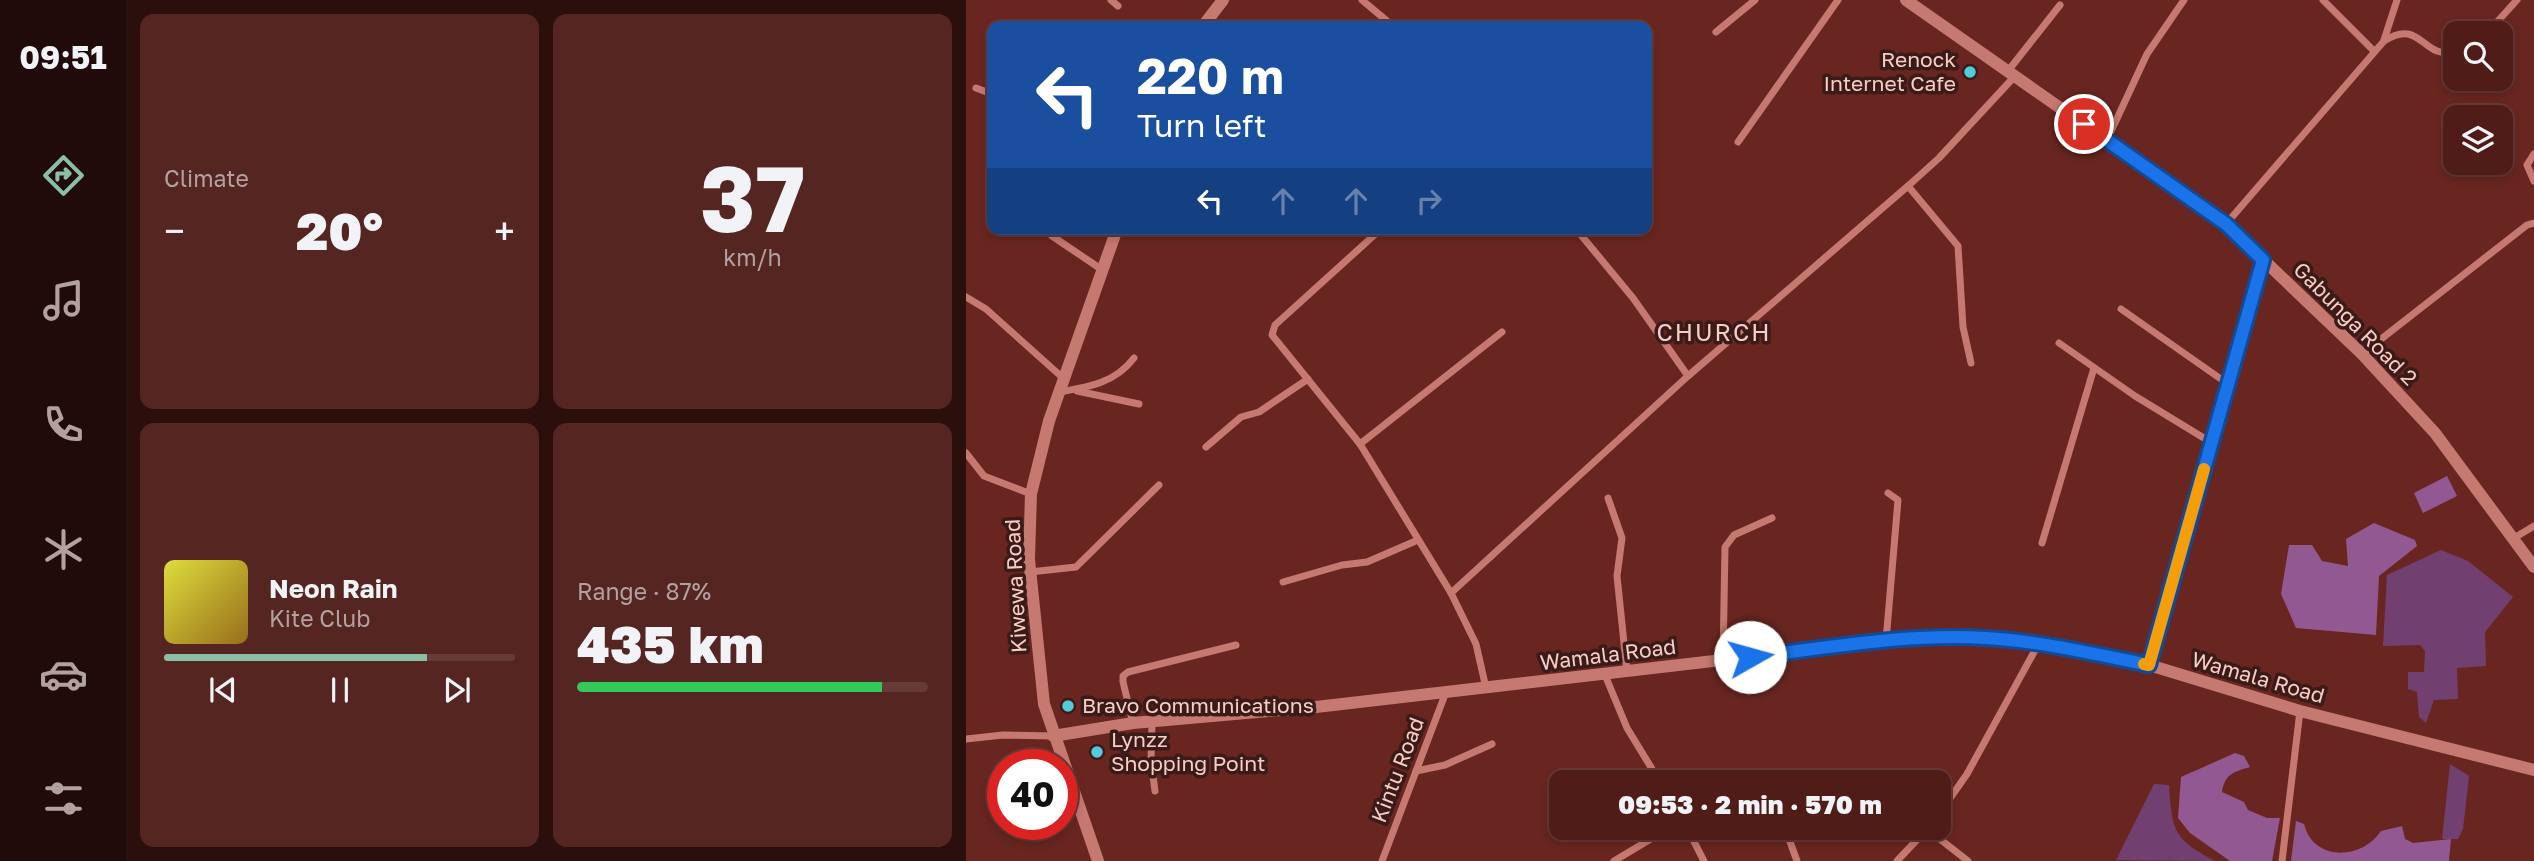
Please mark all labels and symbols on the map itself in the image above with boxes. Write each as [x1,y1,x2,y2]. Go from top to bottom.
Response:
place label: Renock Internet Cafe [1823,46,1956,96]
marker: Renock Internet Cafe [1962,64,1978,80]
pin [2054,94,2114,154]
street label: Gabunga Road 2 [2288,256,2423,391]
district label: CHURCH [1657,317,1771,346]
street label: Kiwewa Road [999,518,1031,654]
position arrow [1713,620,1787,694]
street label: Wamala Road [1538,633,1677,675]
street label: Wamala Road [2189,646,2328,708]
place label: Bravo Communications [1082,692,1314,718]
marker: Bravo Communications [1060,698,1076,714]
street label: Kintu Road [1365,713,1429,826]
place label: Lynzz Shopping Point [1111,726,1265,776]
marker: Lynzz Shopping Point [1089,744,1105,760]
speed limit sign: 40 [987,749,1078,840]

